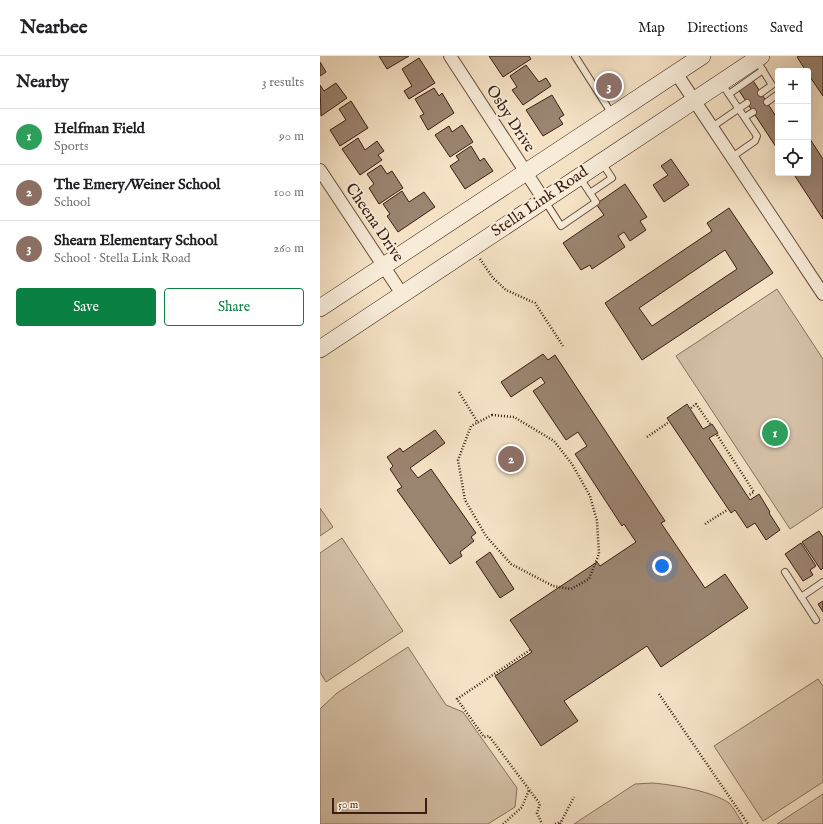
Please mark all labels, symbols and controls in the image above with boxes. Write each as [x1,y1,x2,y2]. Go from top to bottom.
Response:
text: Nearbee [20,16,87,40]
text: Map [638,19,665,37]
text: Directions [687,19,748,37]
text: Saved [770,19,803,37]
map controls [775,68,811,176]
button: + [775,68,811,104]
pin: 3 [596,71,622,101]
text: Nearby [16,72,69,93]
text: 3 results [262,74,304,91]
street label: Osby Drive [481,82,539,156]
button: − [775,104,811,140]
text: Helfman Field [54,119,145,138]
text: 1 [27,128,31,145]
text: 90 m [279,128,304,145]
text: Sports [54,138,89,155]
button: locate [775,140,811,176]
street label: Stella Link Road [488,162,593,242]
text: The Emery/Weiner School [54,175,220,194]
street label: Cheena Drive [340,180,408,266]
text: 2 [26,184,32,201]
text: 100 m [274,184,304,201]
text: School [54,194,91,211]
text: Shearn Elementary School [54,231,218,250]
text: 3 [27,240,31,257]
text: 260 m [273,240,304,257]
text: School · Stella Link Road [54,250,191,267]
button: Save [16,288,156,326]
button: Share [164,288,304,326]
pin: 1 [762,418,788,448]
pin: 2 [498,444,524,474]
your location [652,556,672,576]
scale bar [332,796,427,815]
text: 50 m [338,798,358,812]

